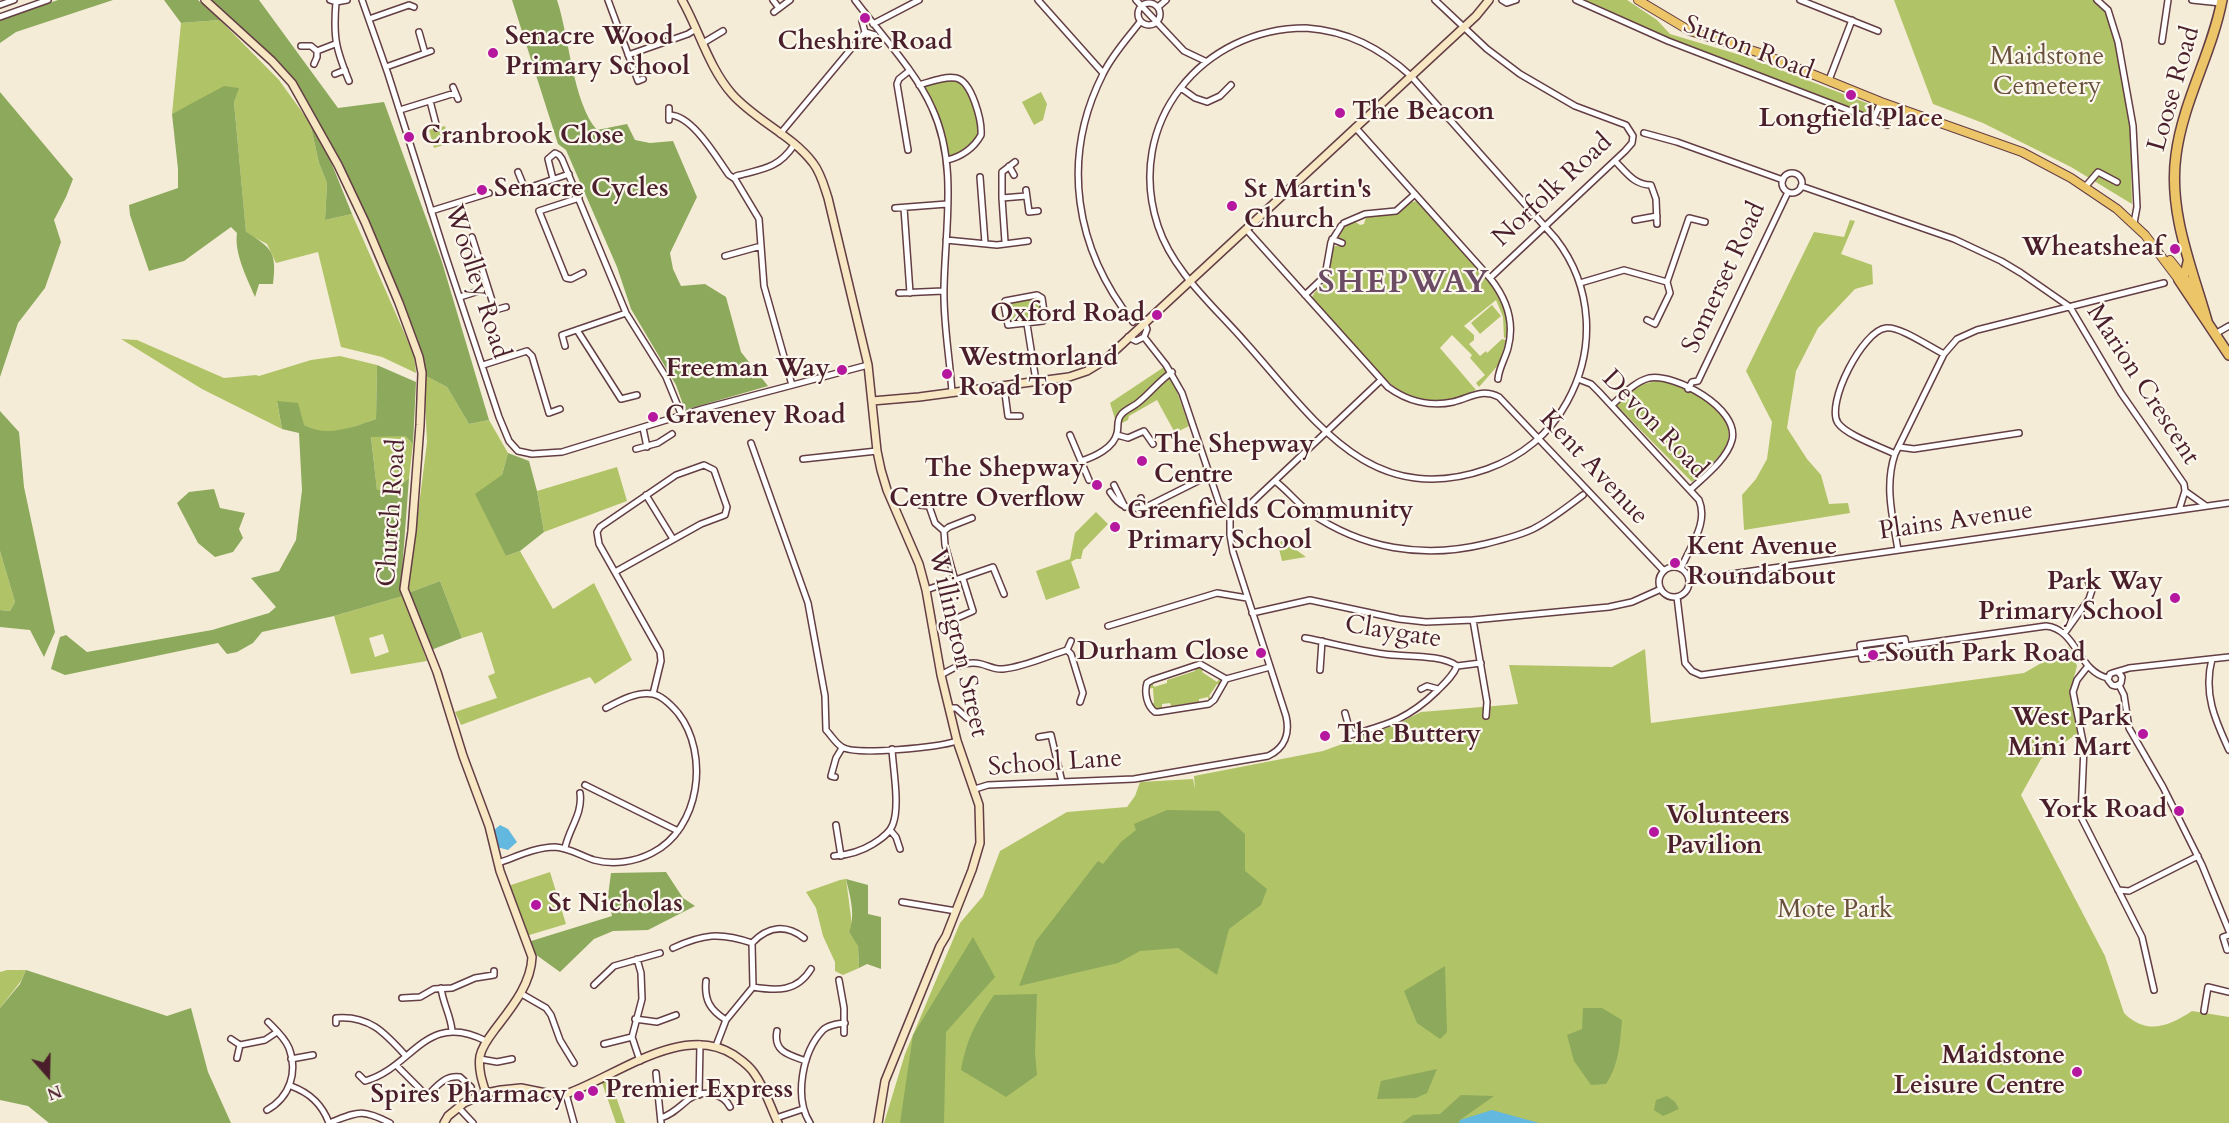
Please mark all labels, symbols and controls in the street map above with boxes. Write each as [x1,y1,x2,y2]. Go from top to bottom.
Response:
street label: Sutton Road [1679,10,1817,88]
marker: Cheshire Road [858,11,872,25]
place label: Senacre Wood Primary School [505,22,690,83]
street label: Loose Road [2142,23,2208,155]
place label: Cheshire Road [777,27,953,59]
park label: Maidstone Cemetery [1990,42,2104,104]
marker: Senacre Wood Primary School [486,46,500,60]
marker: Longfield Place [1844,88,1858,102]
place label: The Beacon [1352,97,1494,129]
place label: Longfield Place [1759,104,1943,136]
marker: The Beacon [1333,106,1347,120]
place label: Cranbrook Close [421,121,624,153]
street label: Norfolk Road [1487,128,1619,254]
marker: Cranbrook Close [402,130,416,144]
place label: Senacre Cycles [494,174,669,206]
place label: St Martin's Church [1244,175,1371,236]
marker: Senacre Cycles [475,183,489,197]
street label: Somerset Road [1676,197,1774,359]
marker: St Martin's Church [1225,199,1239,213]
street label: Woolley Road [436,201,516,363]
place label: Wheatsheaf [2022,233,2163,265]
marker: Wheatsheaf [2168,242,2182,256]
district label: SHEPWAY [1318,266,1490,304]
place label: Oxford Road [990,299,1145,331]
street label: Marion Crescent [2079,299,2205,471]
marker: Oxford Road [1150,308,1164,322]
place label: Westmorland Road Top [959,343,1118,404]
place label: Freeman Way [666,354,830,386]
marker: Freeman Way [835,363,849,377]
street label: Devon Road [1594,364,1714,486]
marker: Westmorland Road Top [940,367,954,381]
place label: Graveney Road [665,401,845,433]
street label: Kent Avenue [1532,404,1654,532]
marker: Graveney Road [646,410,660,424]
place label: The Shepway Centre [1154,430,1314,491]
street label: Church Road [372,438,414,588]
place label: The Shepway Centre Overflow [889,454,1085,516]
marker: The Shepway Centre [1135,454,1149,468]
marker: The Shepway Centre Overflow [1090,478,1104,492]
place label: Greenfields Community Primary School [1127,496,1414,558]
street label: Plains Avenue [1877,496,2035,548]
marker: Greenfields Community Primary School [1108,520,1122,534]
place label: Kent Avenue Roundabout [1687,532,1837,594]
street label: Willington Street [920,546,994,740]
marker: Kent Avenue Roundabout [1668,556,1682,570]
place label: Park Way Primary School [1978,567,2163,628]
marker: Park Way Primary School [2168,591,2182,605]
street label: Claygate [1343,610,1443,656]
place label: Durham Close [1077,637,1249,669]
place label: South Park Road [1885,639,2085,671]
marker: Durham Close [1254,646,1268,660]
marker: South Park Road [1866,648,1880,662]
place label: West Park Mini Mart [2008,703,2131,764]
place label: The Buttery [1337,720,1481,752]
marker: West Park Mini Mart [2136,727,2150,741]
marker: The Buttery [1318,729,1332,743]
street label: School Lane [987,744,1123,784]
place label: York Road [2039,795,2167,827]
place label: Volunteers Pavilion [1666,801,1790,862]
marker: York Road [2172,804,2186,818]
marker: Volunteers Pavilion [1647,825,1661,839]
place label: St Nicholas [548,889,683,921]
park label: Mote Park [1777,895,1893,927]
marker: St Nicholas [529,898,543,912]
place label: Maidstone Leisure Centre [1894,1041,2065,1102]
north arrow [18,1045,78,1105]
marker: Maidstone Leisure Centre [2070,1065,2084,1079]
place label: Premier Express [605,1075,793,1107]
text: N [44,1079,64,1105]
place label: Spires Pharmacy [371,1080,567,1112]
marker: Premier Express [586,1084,600,1098]
marker: Spires Pharmacy [572,1089,586,1103]

